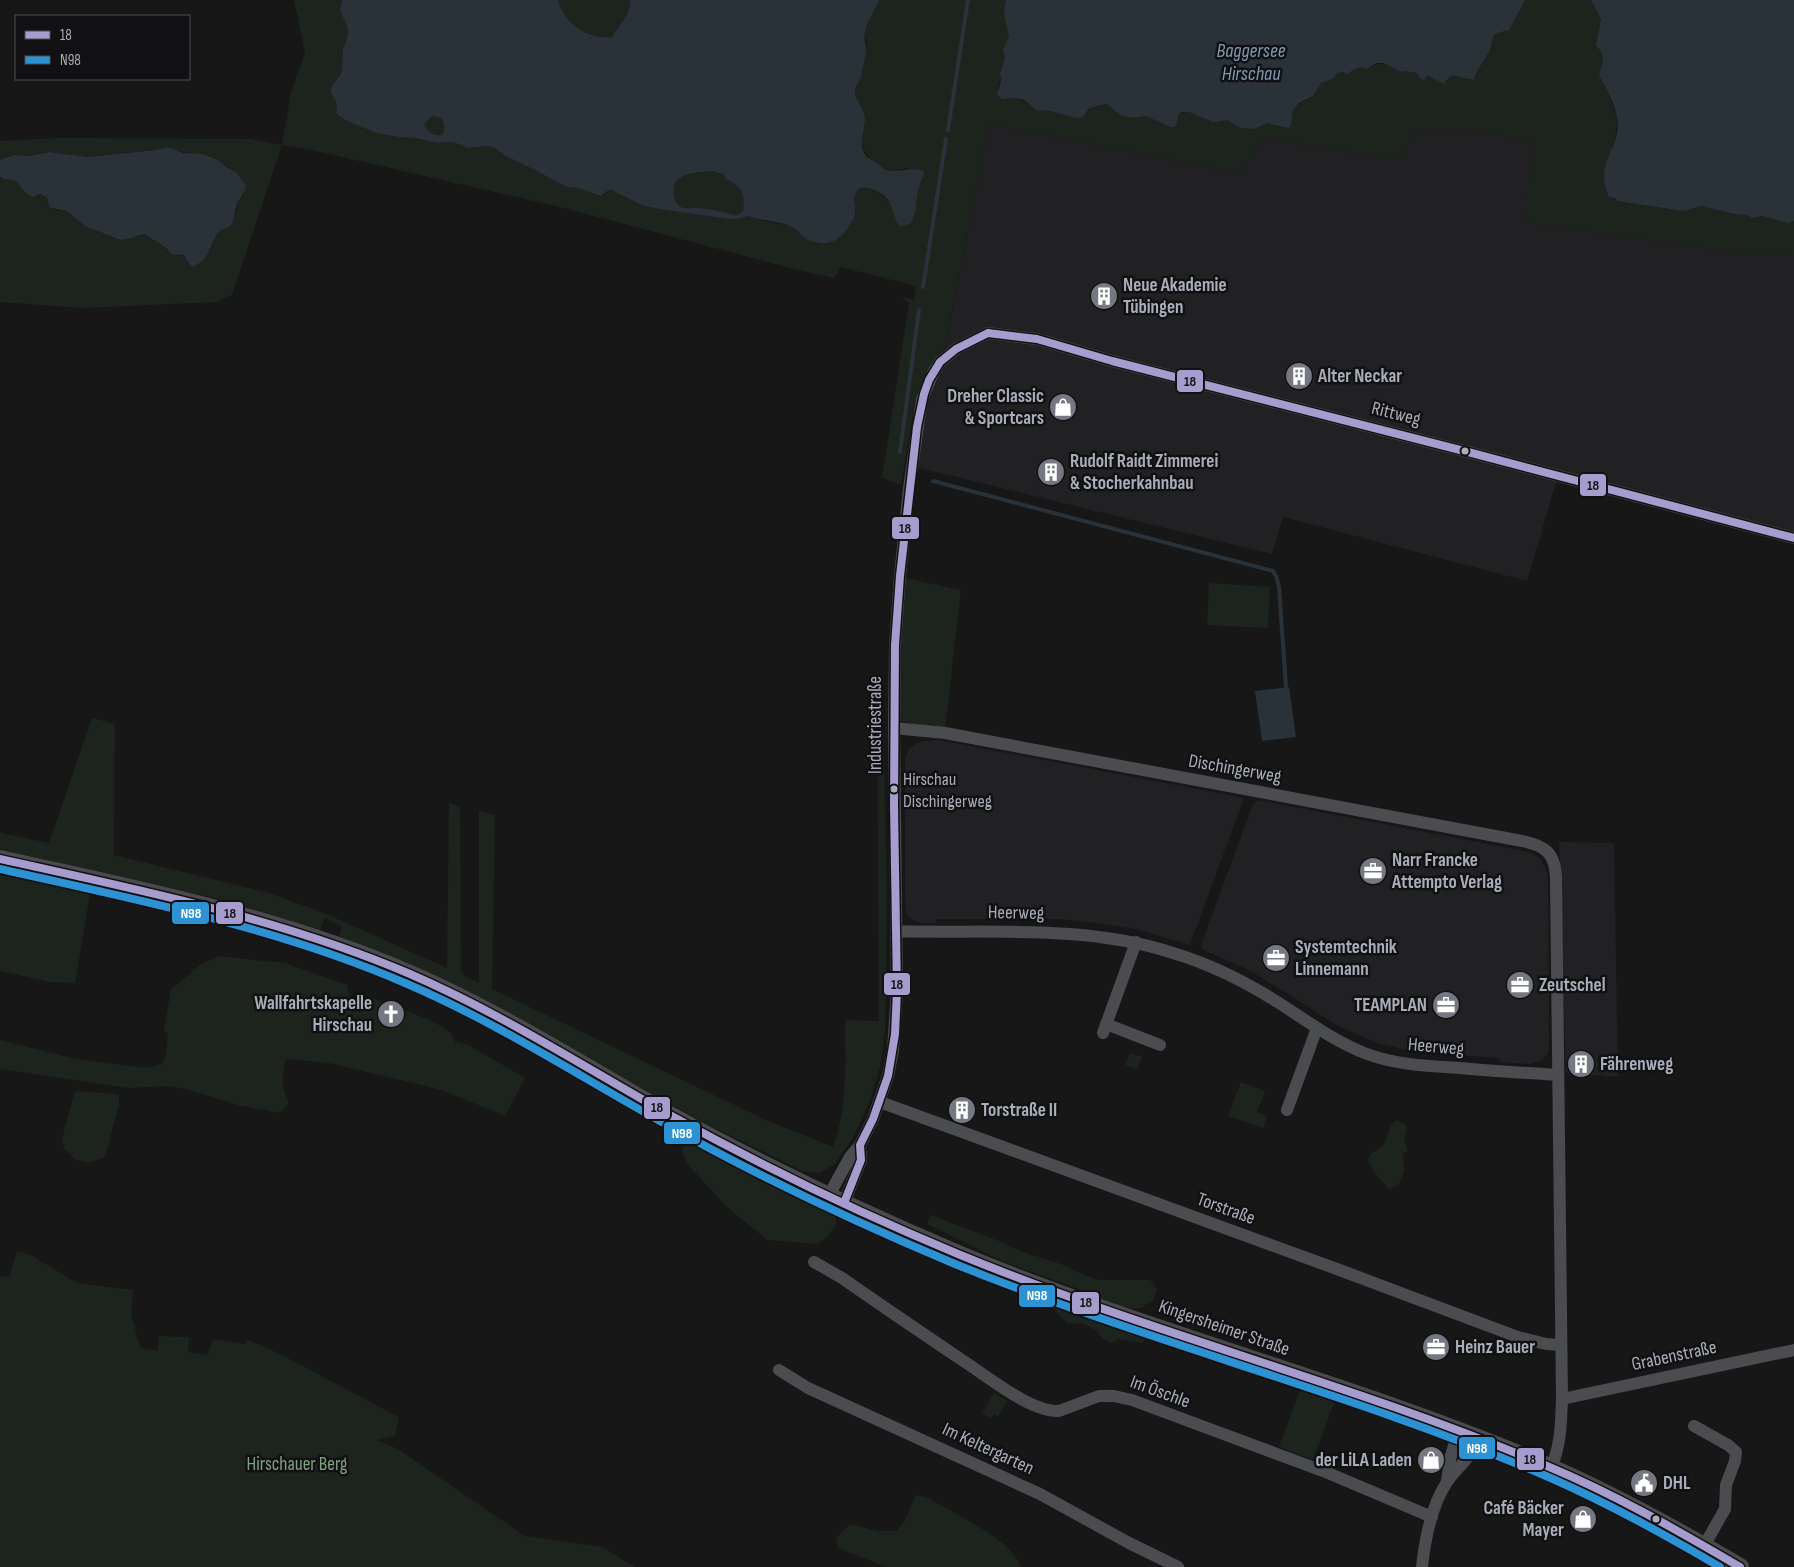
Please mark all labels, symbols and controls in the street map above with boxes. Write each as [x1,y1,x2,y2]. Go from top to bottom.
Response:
legend [15,15,190,80]
text: 18 [60,26,72,45]
water label: Baggersee Hirschau [1217,39,1286,86]
text: N98 [60,51,81,70]
place label: Neue Akademie Tübingen [1123,274,1227,319]
building icon: Neue Akademie Tübingen [1089,281,1119,311]
building icon: Alter Neckar [1284,361,1314,391]
place label: Alter Neckar [1317,365,1402,388]
line badge: 18 [1176,369,1204,393]
text: 18 [1184,373,1196,390]
place label: Dreher Classic & Sportcars [947,385,1044,430]
shop icon: Dreher Classic & Sportcars [1048,392,1078,422]
street label: Rittweg [1369,397,1423,431]
unlabelled marker [1460,446,1470,456]
place label: Rudolf Raidt Zimmerei & Stocherkahnbau [1070,450,1218,495]
building icon: Rudolf Raidt Zimmerei & Stocherkahnbau [1036,457,1066,487]
line badge: 18 [1579,473,1607,497]
text: 18 [1587,477,1599,494]
line badge: 18 [891,516,920,540]
text: 18 [899,520,911,537]
street label: Industriestraße [864,676,887,774]
street label: Dischingerweg [1187,750,1284,789]
place label: Hirschau Dischingerweg [903,769,992,812]
marker: Hirschau Dischingerweg [889,784,899,794]
place label: Narr Francke Attempto Verlag [1391,849,1502,894]
office icon: Narr Francke Attempto Verlag [1358,856,1388,886]
line badge: N98 [171,901,210,925]
line badge: 18 [215,901,244,925]
street label: Heerweg [988,901,1045,925]
text: N98 [181,905,202,922]
text: 18 [224,905,236,922]
place label: Systemtechnik Linnemann [1295,936,1397,981]
office icon: Systemtechnik Linnemann [1261,943,1291,973]
office icon: Zeutschel [1505,970,1535,1000]
line badge: 18 [883,972,911,996]
place label: Zeutschel [1539,974,1606,997]
text: 18 [891,976,903,993]
office icon: TEAMPLAN [1431,990,1461,1020]
place label: Wallfahrtskapelle Hirschau [254,992,372,1037]
place label: TEAMPLAN [1354,994,1427,1017]
church icon: Wallfahrtskapelle Hirschau [376,999,406,1029]
street label: Heerweg [1407,1033,1466,1061]
building icon: Fährenweg [1566,1049,1596,1079]
place label: Fährenweg [1600,1053,1673,1076]
building icon: Torstraße II [947,1095,977,1125]
line badge: 18 [643,1096,671,1120]
text: 18 [651,1099,663,1116]
place label: Torstraße II [981,1099,1057,1122]
line badge: N98 [663,1121,701,1145]
text: N98 [672,1125,693,1142]
street label: Torstraße [1194,1188,1258,1230]
line badge: N98 [1018,1284,1056,1308]
text: N98 [1027,1287,1048,1304]
line badge: 18 [1071,1291,1100,1315]
text: 18 [1080,1294,1092,1311]
street label: Kingersheimer Straße [1155,1295,1293,1361]
office icon: Heinz Bauer [1421,1332,1451,1362]
place label: Heinz Bauer [1455,1336,1535,1359]
street label: Grabenstraße [1629,1336,1719,1376]
street label: Im Öschle [1127,1371,1193,1413]
street label: Im Keltergarten [939,1418,1037,1480]
line badge: N98 [1458,1436,1496,1460]
text: N98 [1467,1440,1488,1457]
shop icon: der LiLA Laden [1416,1445,1446,1475]
line badge: 18 [1516,1447,1545,1471]
place label: der LiLA Laden [1316,1449,1412,1472]
text: 18 [1524,1451,1536,1468]
park label: Hirschauer Berg [247,1453,348,1476]
public building icon: DHL [1629,1468,1659,1498]
place label: DHL [1663,1472,1691,1495]
place label: Café Bäcker Mayer [1483,1497,1564,1542]
shop icon: Café Bäcker Mayer [1568,1504,1598,1534]
unlabelled marker [1651,1514,1661,1524]

